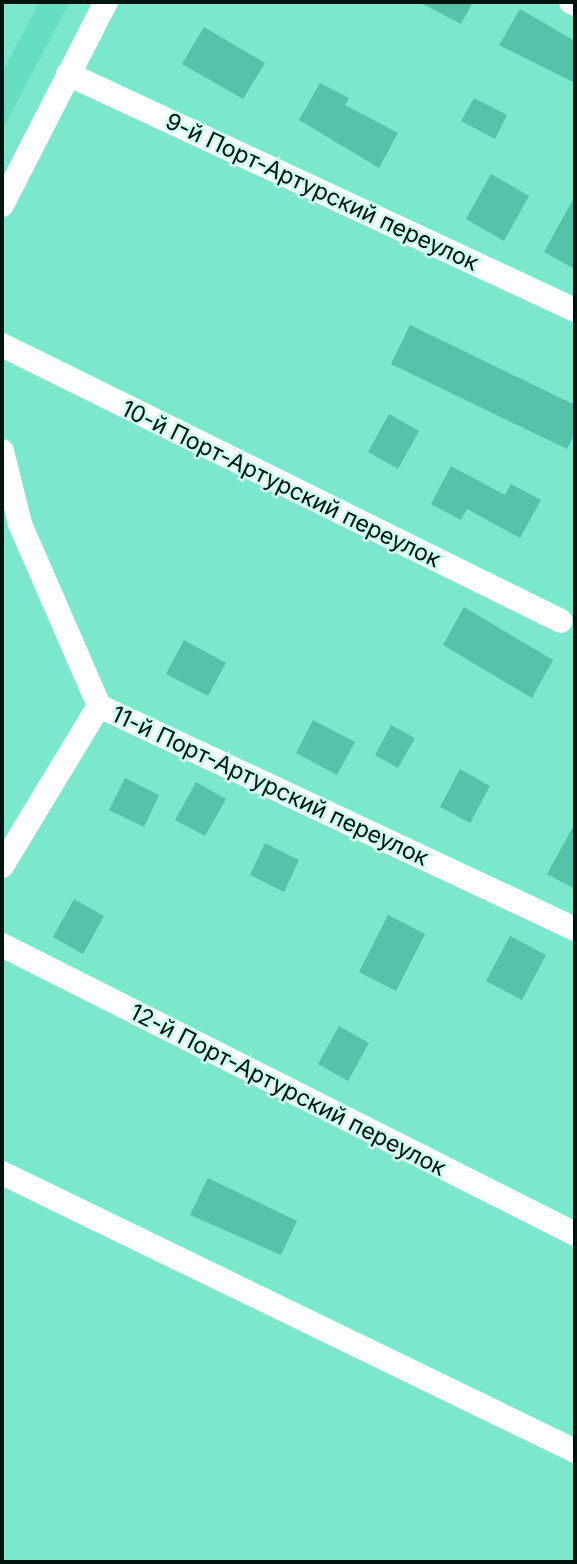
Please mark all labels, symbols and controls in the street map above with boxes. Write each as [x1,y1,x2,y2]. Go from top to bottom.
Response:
street label: 9-й Порт-Артурский переулок [161,107,483,277]
street label: 10-й Порт-Артурский переулок [117,395,445,573]
street label: 11-й Порт-Артурский переулок [107,700,433,872]
street label: 12-й Порт-Артурский переулок [125,998,451,1182]

